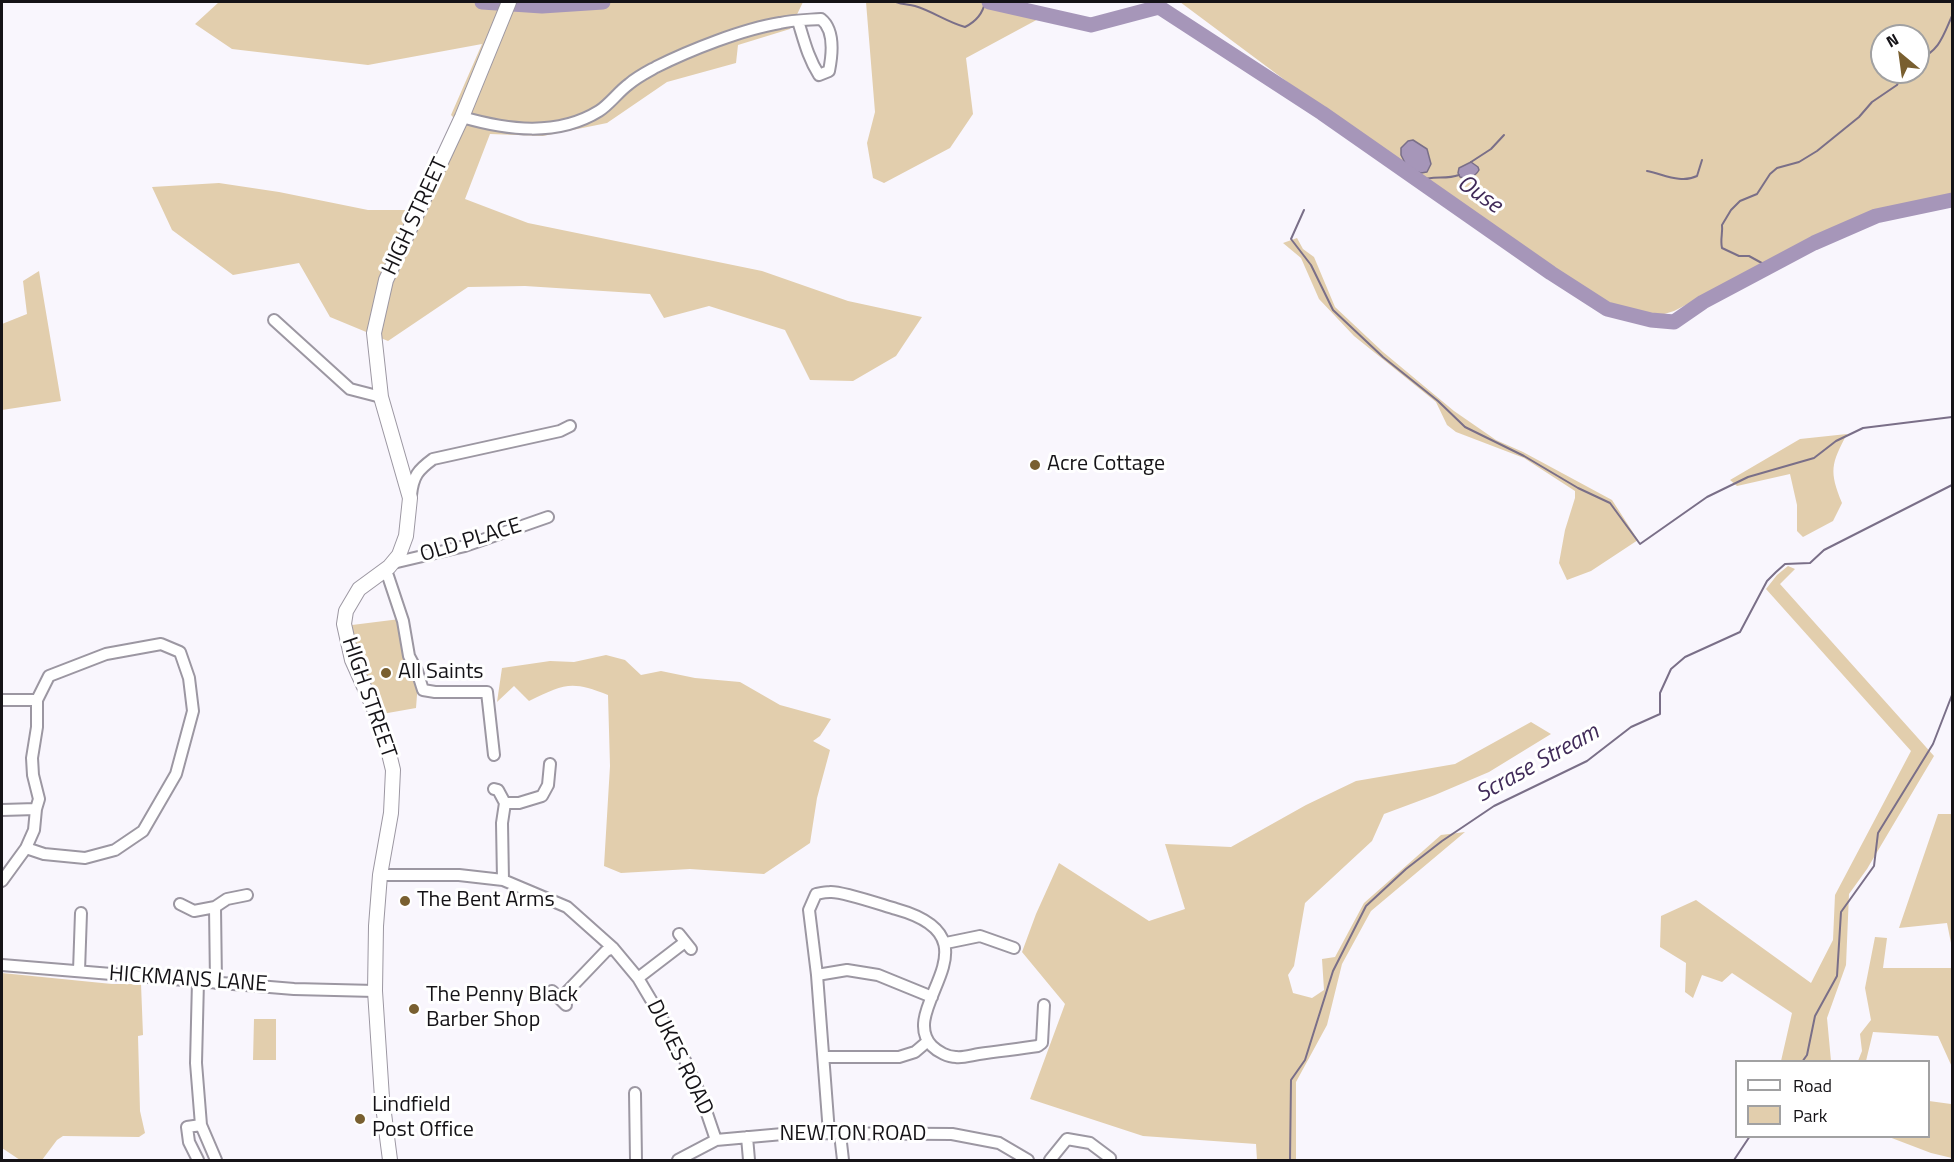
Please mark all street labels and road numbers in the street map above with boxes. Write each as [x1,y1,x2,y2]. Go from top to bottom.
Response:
street label: HIGH STREET [377,154,455,280]
street label: OLD PLACE [417,513,525,569]
street label: HIGH STREET [335,634,401,762]
street label: HICKMANS LANE [108,961,268,999]
street label: DUKES ROAD [640,996,718,1120]
street label: NEWTON ROAD [779,1122,927,1148]

